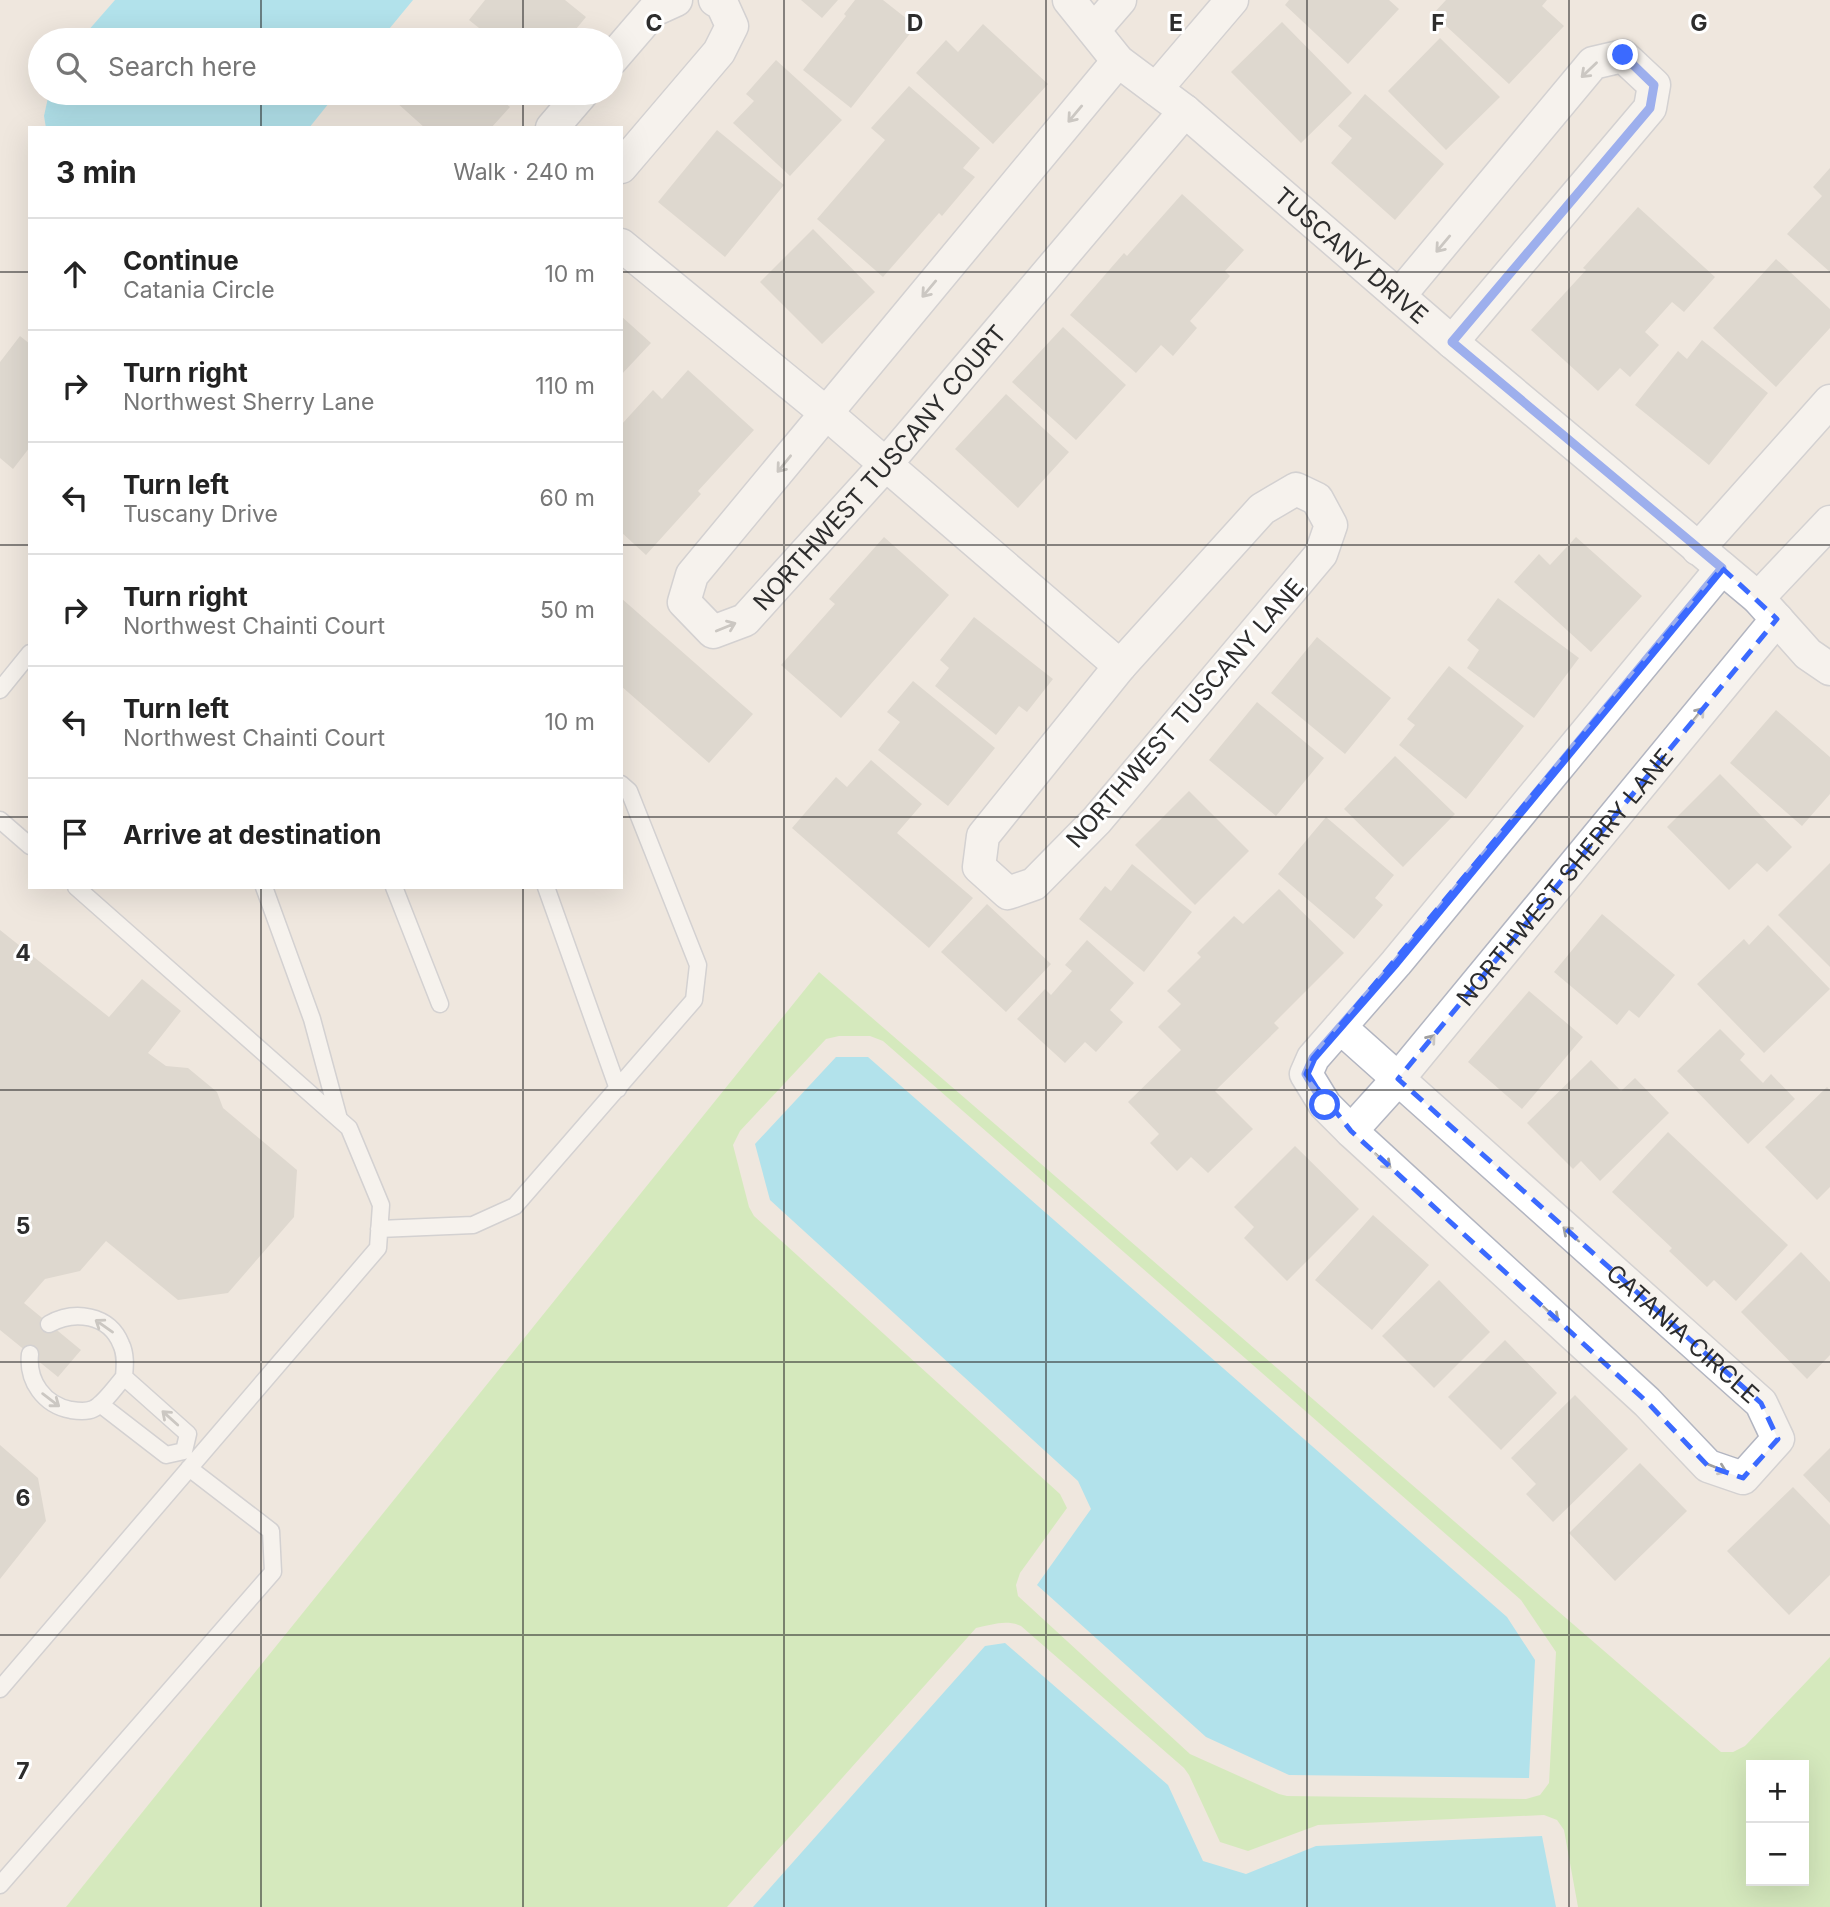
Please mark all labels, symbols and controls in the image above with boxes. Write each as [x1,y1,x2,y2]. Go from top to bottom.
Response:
text: C [645,9,663,37]
text: D [907,9,923,37]
text: E [1169,9,1183,37]
text: F [1431,9,1445,37]
text: G [1690,9,1708,37]
search box [28,28,623,105]
route end [1607,39,1638,70]
icon: search [52,48,90,86]
text: Search here [108,51,257,82]
one-way arrow [1581,61,1599,78]
one-way arrow [1067,104,1083,122]
text: 3 min [56,154,137,190]
text: Walk · 240 m [453,158,595,186]
street label: TUSCANY DRIVE [1269,181,1434,329]
one-way arrow [1435,234,1451,252]
text: Continue [123,245,239,276]
icon: ahead [56,255,94,293]
text: 10 m [545,260,595,288]
text: Catania Circle [123,276,275,304]
one-way arrow [921,279,937,297]
street label: NORTHWEST TUSCANY COURT [747,319,1012,616]
text: Turn right [123,357,248,388]
icon: right [56,367,94,405]
text: 110 m [535,372,595,400]
text: Northwest Sherry Lane [123,388,374,416]
one-way arrow [776,454,792,472]
text: Turn left [123,469,229,500]
icon: left [56,479,94,517]
text: 60 m [540,484,595,512]
text: Tuscany Drive [123,500,278,528]
street label: NORTHWEST TUSCANY LANE [1060,573,1310,853]
text: Turn right [123,581,248,612]
icon: right [56,591,94,629]
text: 50 m [540,596,595,624]
text: Northwest Chainti Court [123,612,385,640]
one-way arrow [714,620,736,633]
text: Turn left [123,693,229,724]
icon: left [56,703,94,741]
one-way arrow [1690,707,1705,725]
text: 10 m [545,708,595,736]
text: Northwest Chainti Court [123,724,385,752]
street label: NORTHWEST SHERRY LANE [1450,742,1679,1011]
icon: arrive [56,815,94,853]
text: Arrive at destination [123,819,382,850]
text: 4 [15,939,31,967]
one-way arrow [1420,1034,1436,1052]
route start [1309,1089,1340,1120]
one-way arrow [1374,1152,1391,1169]
text: 5 [16,1212,30,1240]
one-way arrow [1562,1226,1580,1242]
street label: CATANIA CIRCLE [1601,1258,1765,1409]
one-way arrow [1542,1306,1559,1323]
one-way arrow [95,1318,114,1333]
one-way arrow [41,1393,60,1408]
one-way arrow [161,1410,179,1426]
one-way arrow [1706,1463,1727,1476]
text: 6 [16,1484,30,1512]
text: 7 [16,1757,30,1785]
map controls [1746,1760,1809,1886]
button: + [1746,1760,1809,1823]
button: − [1746,1823,1809,1886]

